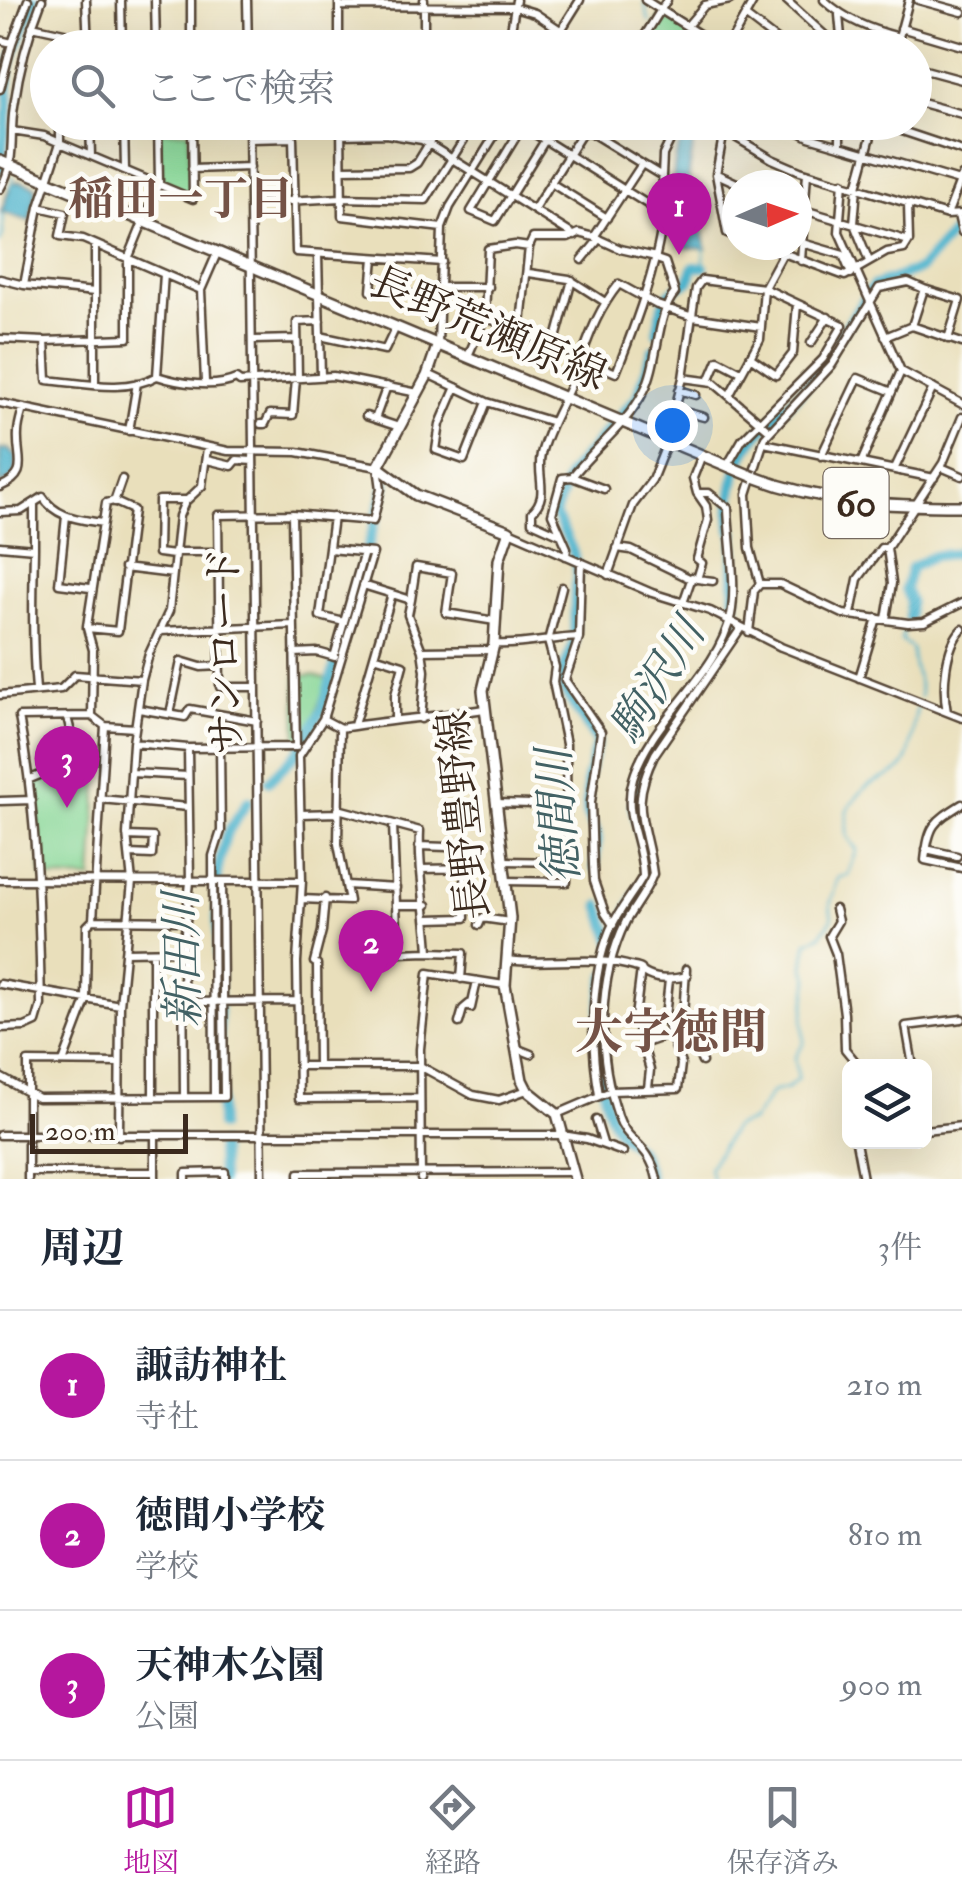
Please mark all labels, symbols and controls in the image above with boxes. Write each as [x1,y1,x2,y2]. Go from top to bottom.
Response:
search box [30,30,932,140]
icon: search [65,58,120,113]
text: ここで検索 [145,65,335,113]
north arrow [722,170,812,260]
district label: 稲田一丁目 [68,172,294,228]
pin: 1 [646,172,712,255]
street label: 長野荒瀬原線 [362,256,614,402]
your location [647,400,698,451]
road number: 60 [824,468,888,538]
street label: サンロード [198,547,254,755]
water label: 駒沢川 [598,605,720,753]
street label: 長野豊野線 [427,708,501,922]
pin: 3 [34,726,100,808]
water label: 徳間川 [526,742,592,885]
water label: 新田川 [154,887,212,1028]
pin: 2 [338,910,404,992]
district label: 大字徳間 [575,1003,767,1063]
map controls [842,1059,932,1149]
button: layers [842,1059,932,1149]
scale bar [30,1109,188,1154]
text: 200 m [45,1114,116,1149]
text: 周辺 [40,1223,124,1275]
text: 3件 [878,1228,922,1268]
text: 諏訪神社 [135,1342,287,1390]
text: 1 [67,1365,78,1405]
text: 210 m [847,1365,922,1405]
text: 寺社 [135,1397,199,1437]
text: 徳間小学校 [135,1492,325,1540]
text: 2 [64,1515,81,1555]
text: 810 m [848,1515,922,1555]
text: 学校 [135,1547,199,1587]
text: 天神木公園 [135,1642,325,1690]
text: 3 [66,1665,79,1705]
text: 900 m [841,1665,922,1705]
text: 公園 [135,1697,199,1737]
tab: 地図 [123,1780,179,1881]
tab: 経路 [425,1780,481,1881]
tab: 保存済み [727,1780,839,1881]

